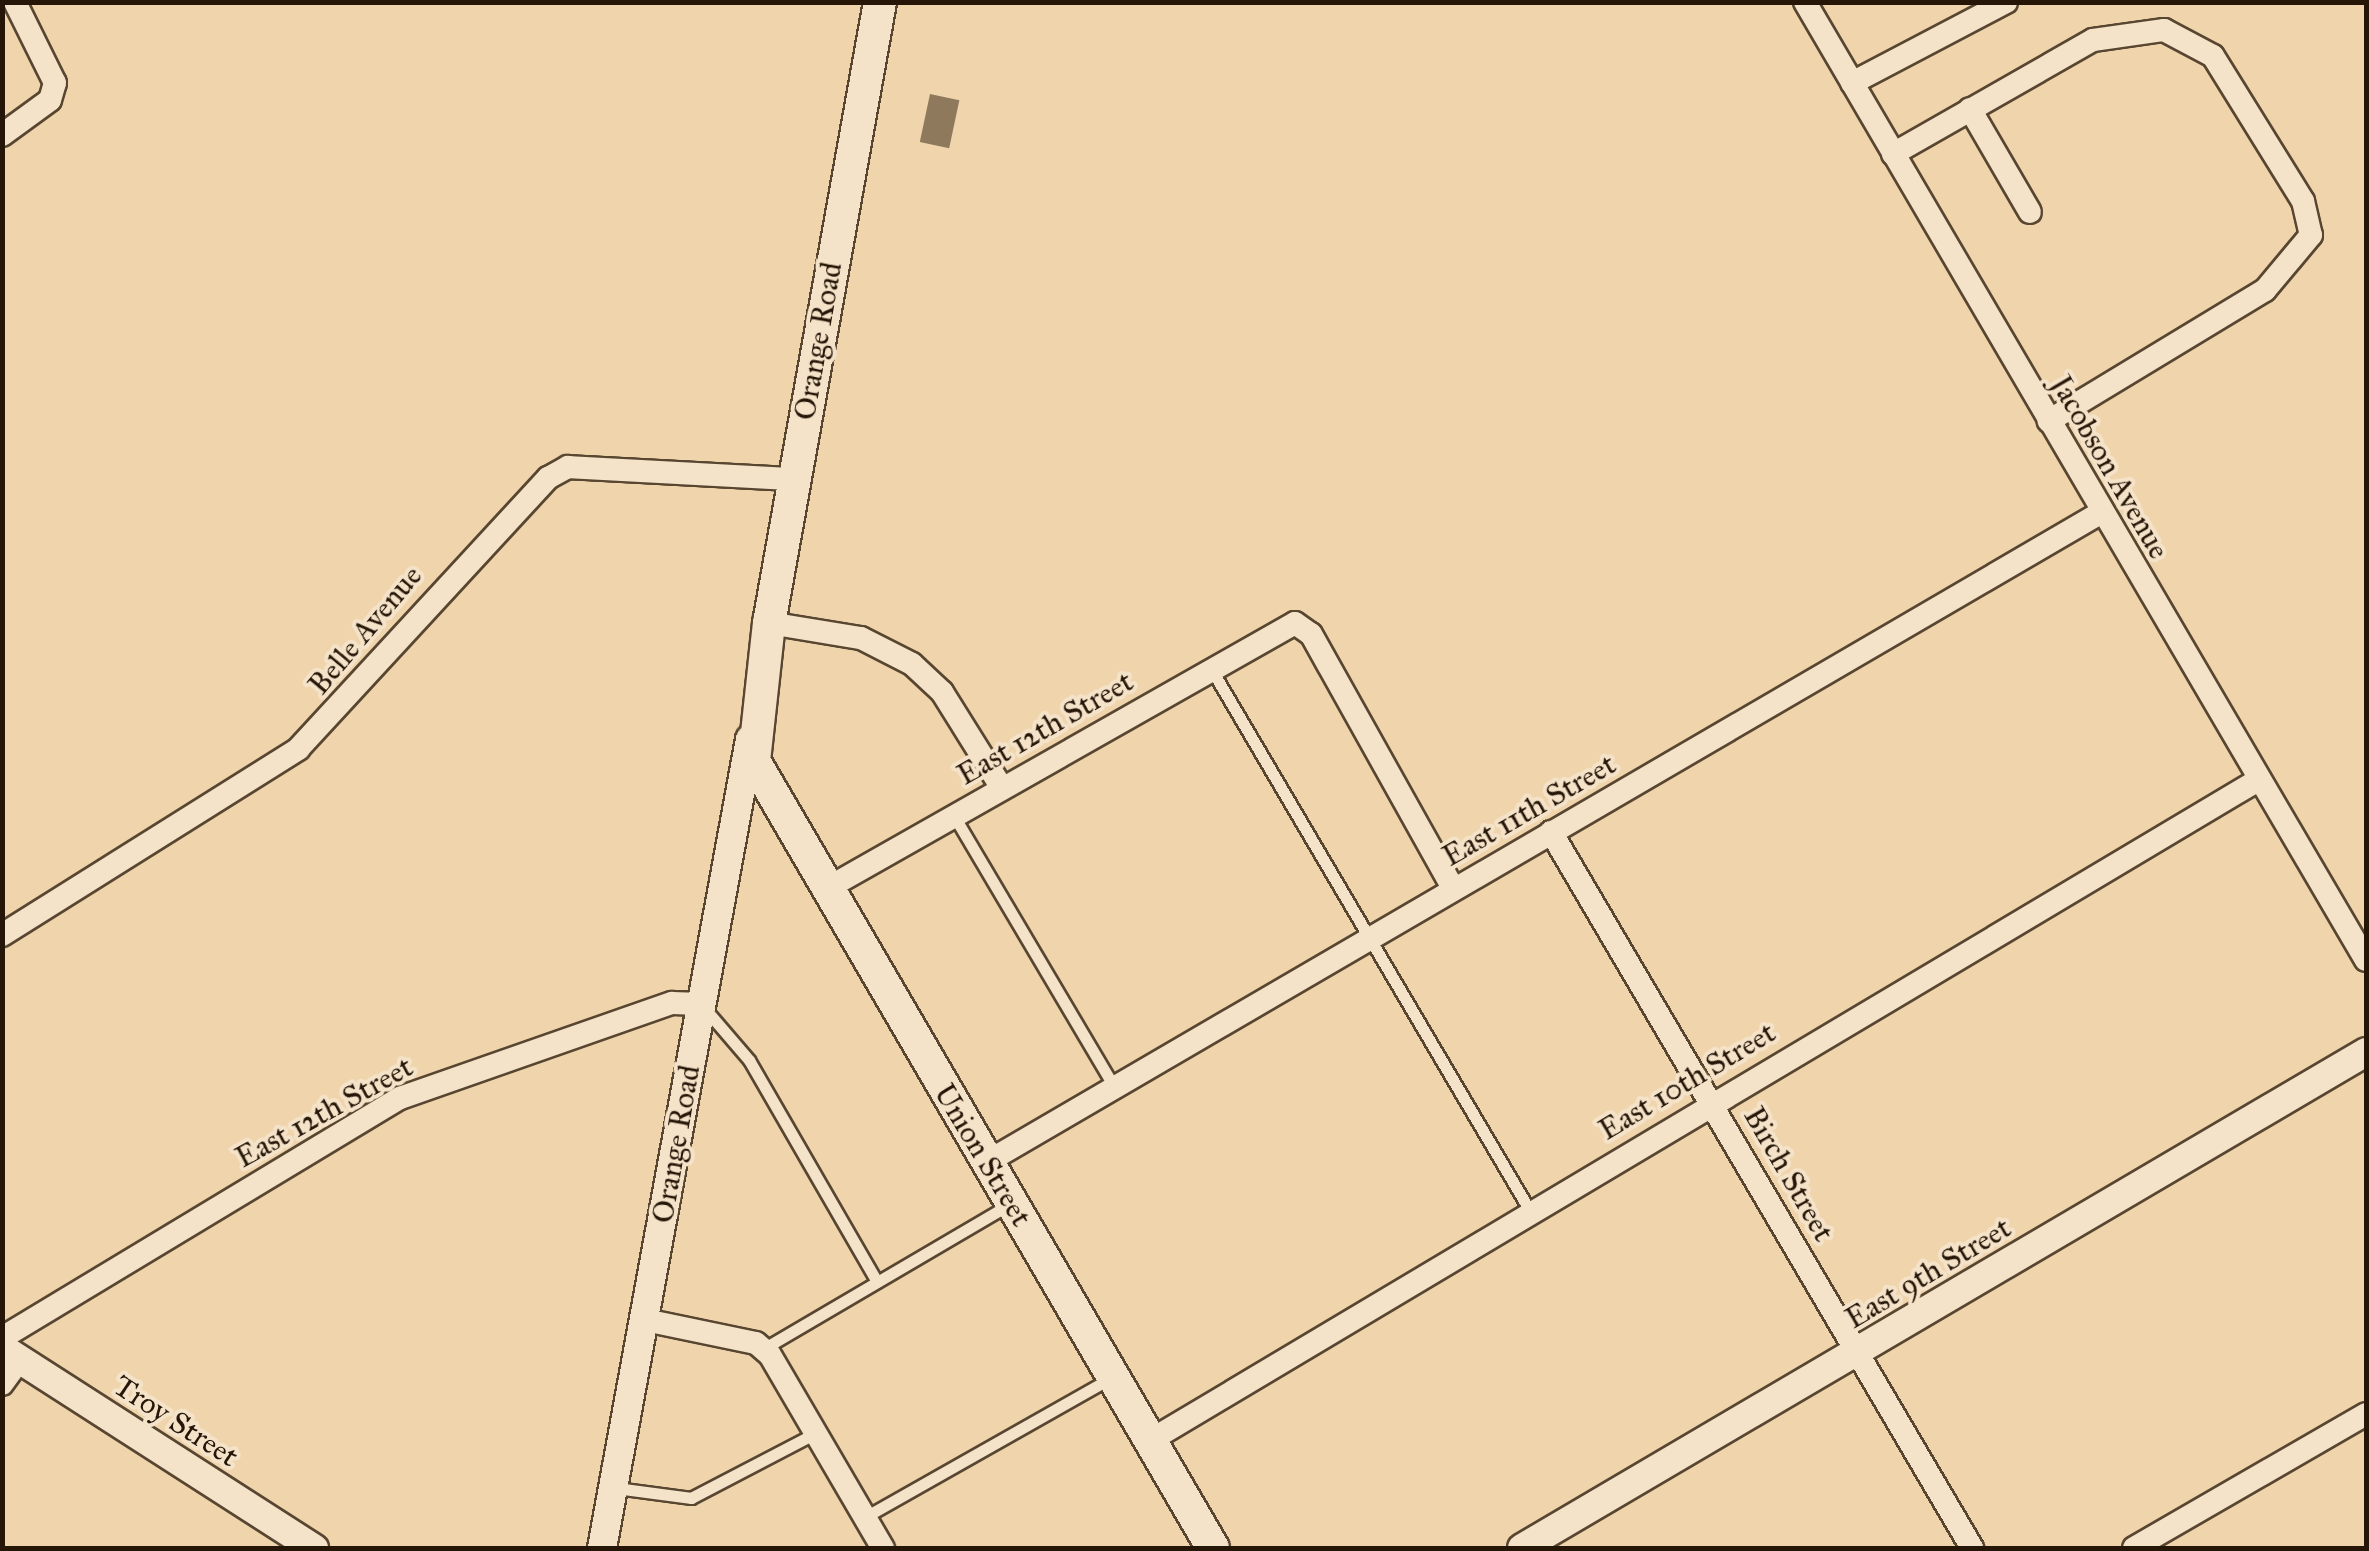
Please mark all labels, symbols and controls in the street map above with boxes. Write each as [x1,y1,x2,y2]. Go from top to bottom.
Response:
street label: Orange Road [786,259,850,423]
street label: Jacobson Avenue [2043,369,2177,565]
street label: Belle Avenue [301,558,429,702]
street label: East 12th Street [951,663,1139,793]
street label: East 11th Street [1436,746,1622,874]
street label: East 10th Street [1592,1014,1782,1148]
street label: East 12th Street [229,1048,419,1176]
street label: Orange Road [644,1062,708,1226]
street label: Union Street [926,1077,1040,1233]
street label: Birch Street [1736,1100,1842,1248]
street label: East 9th Street [1839,1210,2017,1336]
street label: Troy Street [107,1367,245,1475]

